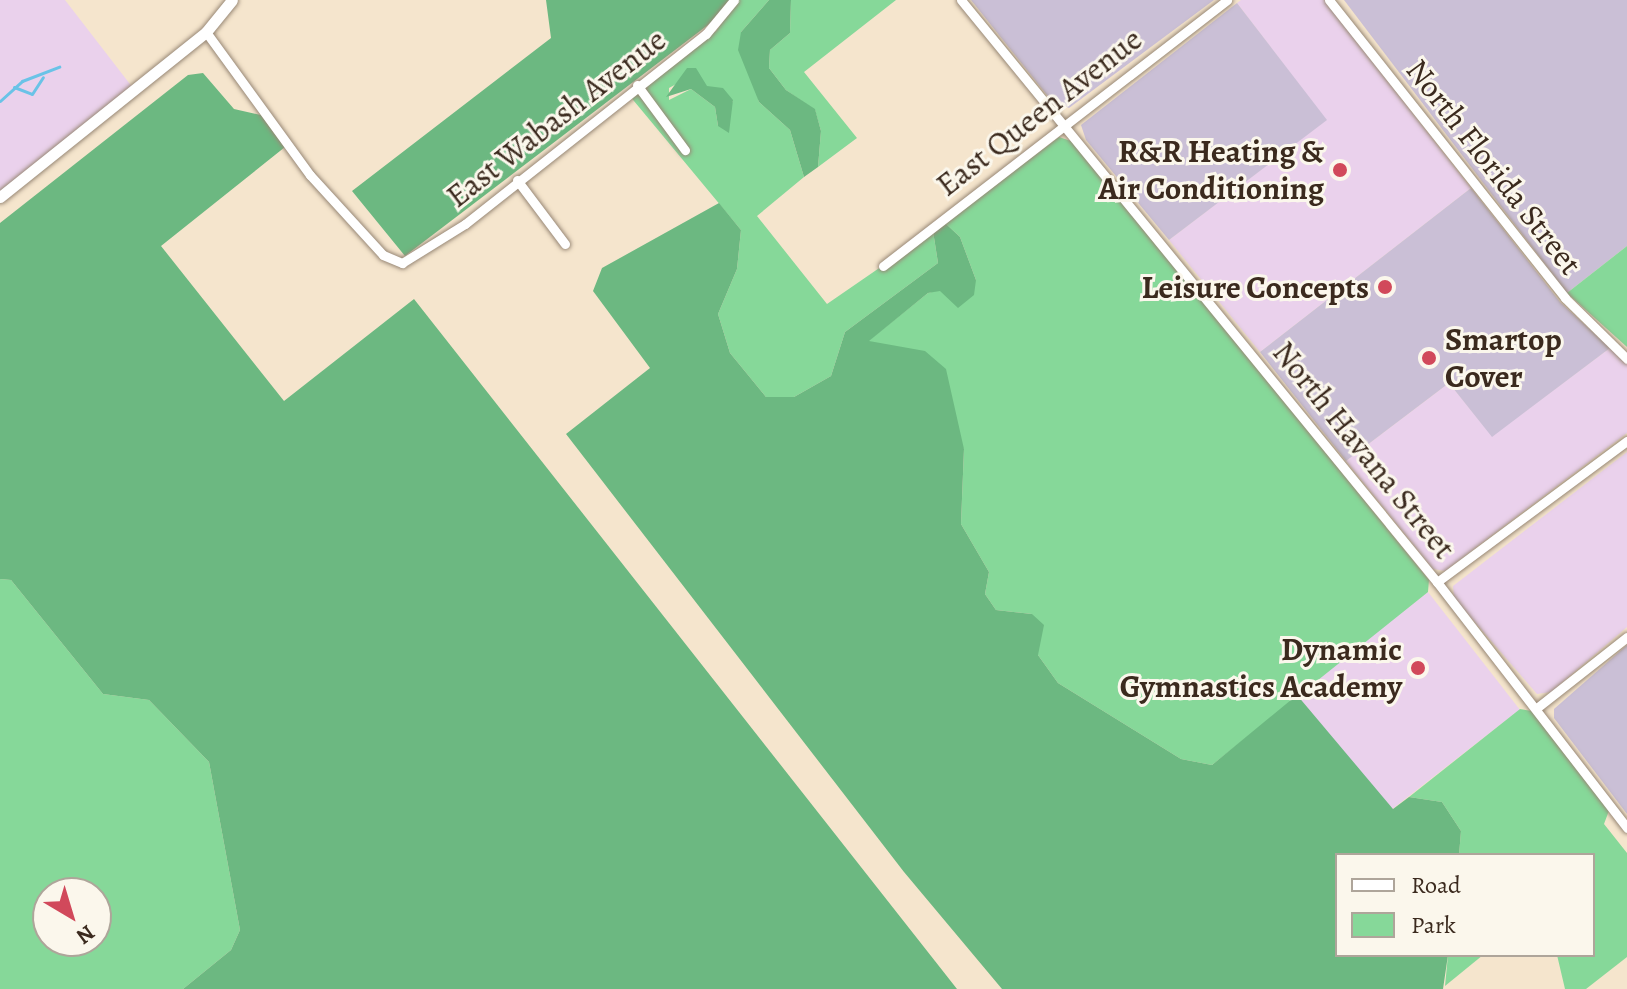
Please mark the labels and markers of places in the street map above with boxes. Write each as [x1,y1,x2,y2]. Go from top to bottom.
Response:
place label: R&R Heating & Air Conditioning [1098,133,1324,208]
marker: R&R Heating & Air Conditioning [1331,161,1349,179]
place label: Leisure Concepts [1142,268,1369,306]
marker: Leisure Concepts [1376,278,1394,296]
place label: Smartop Cover [1445,321,1562,396]
marker: Smartop Cover [1420,349,1438,367]
place label: Dynamic Gymnastics Academy [1120,631,1402,706]
marker: Dynamic Gymnastics Academy [1409,659,1427,677]

